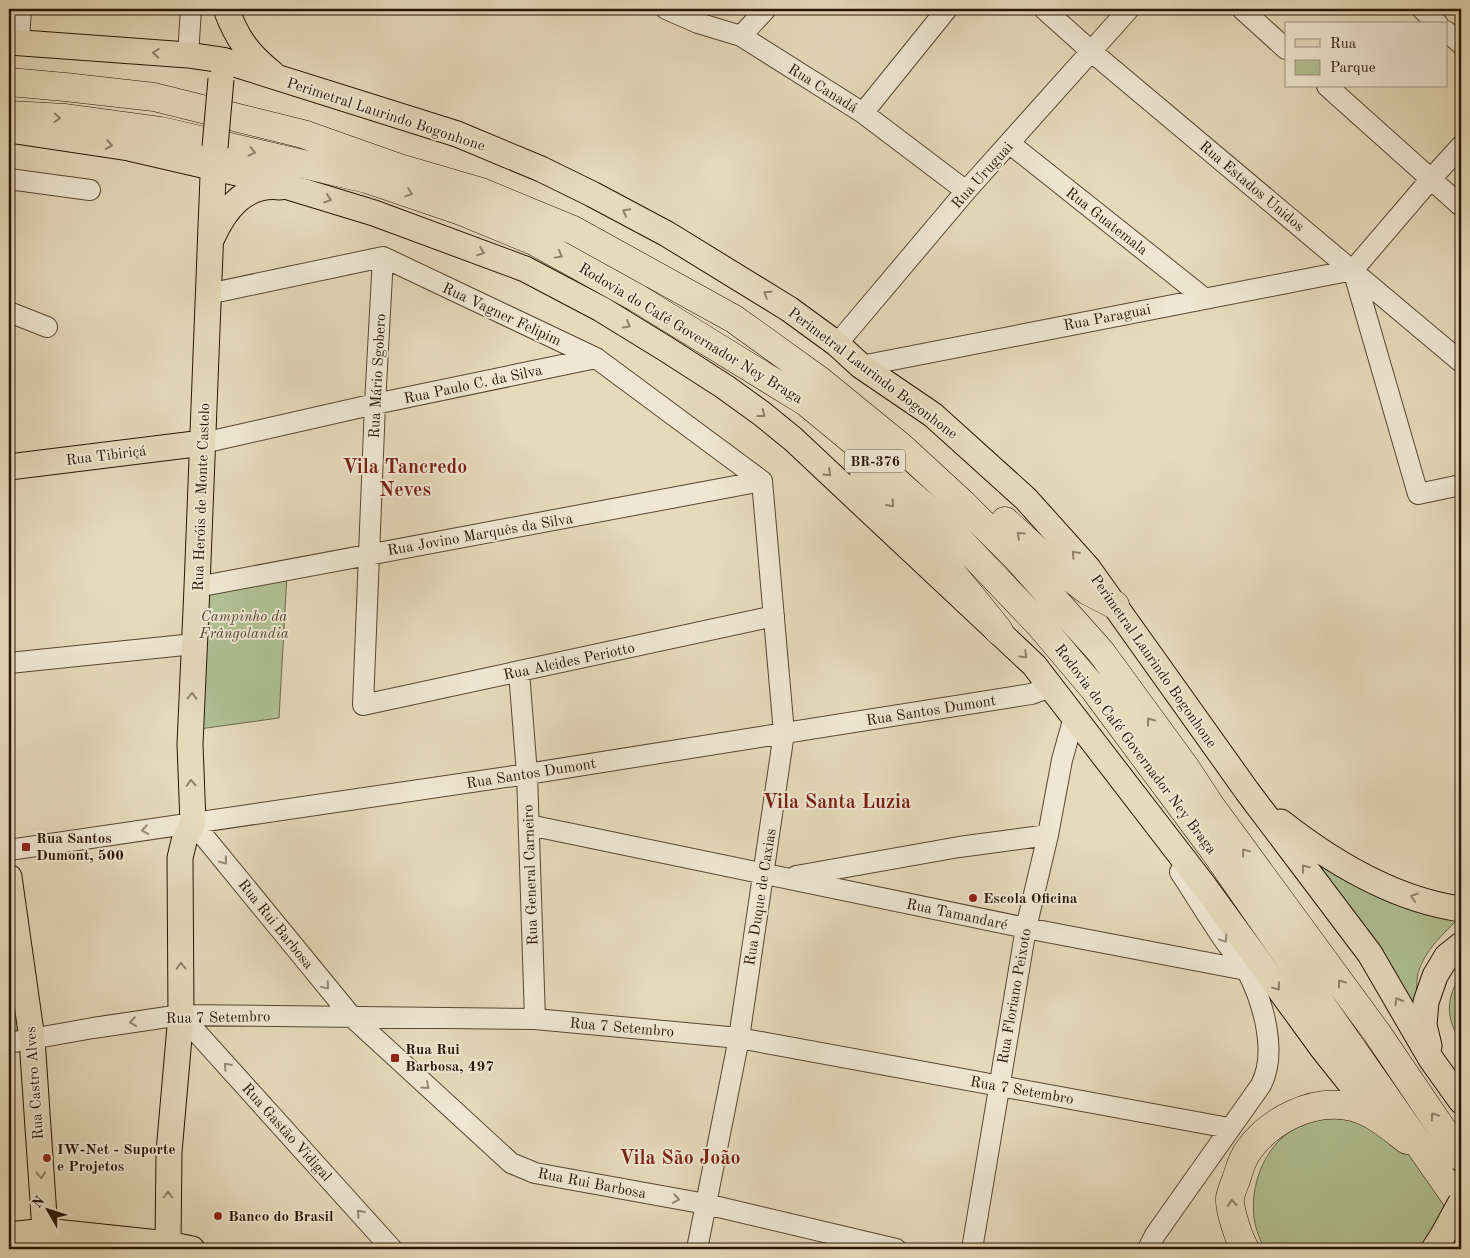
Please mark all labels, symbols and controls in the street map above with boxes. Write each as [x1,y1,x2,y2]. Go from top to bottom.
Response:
legend [1285,22,1448,88]
text: Rua [1330,37,1357,52]
one-way arrow [152,47,160,58]
text: Parque [1330,61,1376,76]
street label: Rua Canadá [785,62,860,117]
street label: Perimetral Laurindo Bogonhone [284,76,487,155]
one-way arrow [54,112,62,123]
one-way arrow [105,139,113,150]
street label: Rua Estados Unidos [1196,139,1306,235]
street label: Rua Uruguai [950,140,1017,212]
one-way arrow [247,146,256,157]
street label: Rua Guatemala [1062,186,1150,259]
one-way arrow [404,187,412,197]
one-way arrow [323,193,332,203]
one-way arrow [623,208,632,218]
one-way arrow [477,246,485,256]
one-way arrow [553,249,562,259]
street label: Rodovia do Café Governador Ney Braga [576,261,805,408]
street label: Rua Vagner Felipim [440,281,563,350]
one-way arrow [763,291,772,300]
street label: Rua Paraguai [1062,303,1152,334]
street label: Perimetral Laurindo Bogonhone [785,306,960,443]
street label: Rua Mário Sgobero [368,313,389,439]
one-way arrow [621,318,630,328]
street label: Rua Paulo C. da Silva [403,363,544,407]
street label: Rua Heróis de Monte Castelo [192,403,213,591]
one-way arrow [756,409,765,417]
street label: Rua Tibiriçá [65,444,148,469]
road number: BR-376 [845,450,905,472]
district label: Vila Tancredo Neves [343,458,467,501]
one-way arrow [822,467,831,476]
one-way arrow [886,499,895,508]
street label: Rua Jovino Marquês da Silva [386,512,575,559]
one-way arrow [1016,532,1025,541]
one-way arrow [1072,550,1081,559]
street label: Perimetral Laurindo Bogonhone [1087,573,1219,751]
park label: Campinho da Frângolandia [198,610,289,642]
street label: Rua Alcides Periotto [502,641,636,684]
street label: Rodovia do Café Governador Ney Braga [1051,642,1219,858]
one-way arrow [1018,649,1027,658]
one-way arrow [186,691,197,699]
street label: Rua Santos Dumont [865,694,997,729]
one-way arrow [1147,718,1155,727]
street label: Rua Santos Dumont [465,757,597,792]
one-way arrow [186,779,197,787]
district label: Vila Santa Luzia [763,793,911,813]
street label: Rua General Carneiro [522,804,541,946]
one-way arrow [141,824,149,834]
street label: Rua Duque de Caxias [743,827,780,967]
place label: Rua Santos Dumont, 500 [36,832,124,864]
marker: Rua Santos Dumont, 500 [20,841,32,853]
one-way arrow [1242,848,1251,858]
one-way arrow [218,855,227,864]
one-way arrow [1303,865,1311,874]
street label: Rua Rui Barbosa [234,877,316,973]
marker: Escola Oficina [967,892,979,904]
place label: Escola Oficina [983,892,1078,907]
one-way arrow [1411,893,1419,903]
street label: Rua Tamandaré [905,897,1009,934]
street label: Rua Floriano Peixoto [996,927,1035,1065]
one-way arrow [1218,933,1227,942]
one-way arrow [176,962,186,970]
one-way arrow [1338,979,1347,989]
one-way arrow [321,981,330,990]
one-way arrow [1271,981,1280,991]
one-way arrow [1394,998,1404,1007]
street label: Rua 7 Setembro [166,1010,271,1027]
one-way arrow [128,1016,136,1027]
street label: Rua 7 Setembro [569,1016,675,1041]
street label: Rua Castro Alves [24,1026,47,1140]
place label: Rua Rui Barbosa, 497 [405,1043,494,1075]
marker: Rua Rui Barbosa, 497 [389,1052,401,1064]
one-way arrow [224,1063,233,1072]
street label: Rua 7 Setembro [969,1075,1075,1108]
one-way arrow [420,1080,429,1089]
street label: Rua Gastão Vidigal [238,1081,334,1185]
one-way arrow [1431,1113,1440,1122]
place label: IW-Net - Suporte e Projetos [57,1143,176,1175]
district label: Vila São João [619,1149,741,1169]
marker: IW-Net - Suporte e Projetos [41,1152,53,1164]
street label: Rua Rui Barbosa [536,1167,648,1202]
one-way arrow [35,1172,46,1180]
north arrow [22,1186,72,1236]
one-way arrow [163,1191,173,1198]
one-way arrow [672,1193,681,1204]
text: N [30,1194,48,1211]
one-way arrow [1227,1198,1238,1206]
marker: Banco do Brasil [212,1210,224,1222]
place label: Banco do Brasil [228,1210,334,1225]
one-way arrow [357,1210,366,1219]

